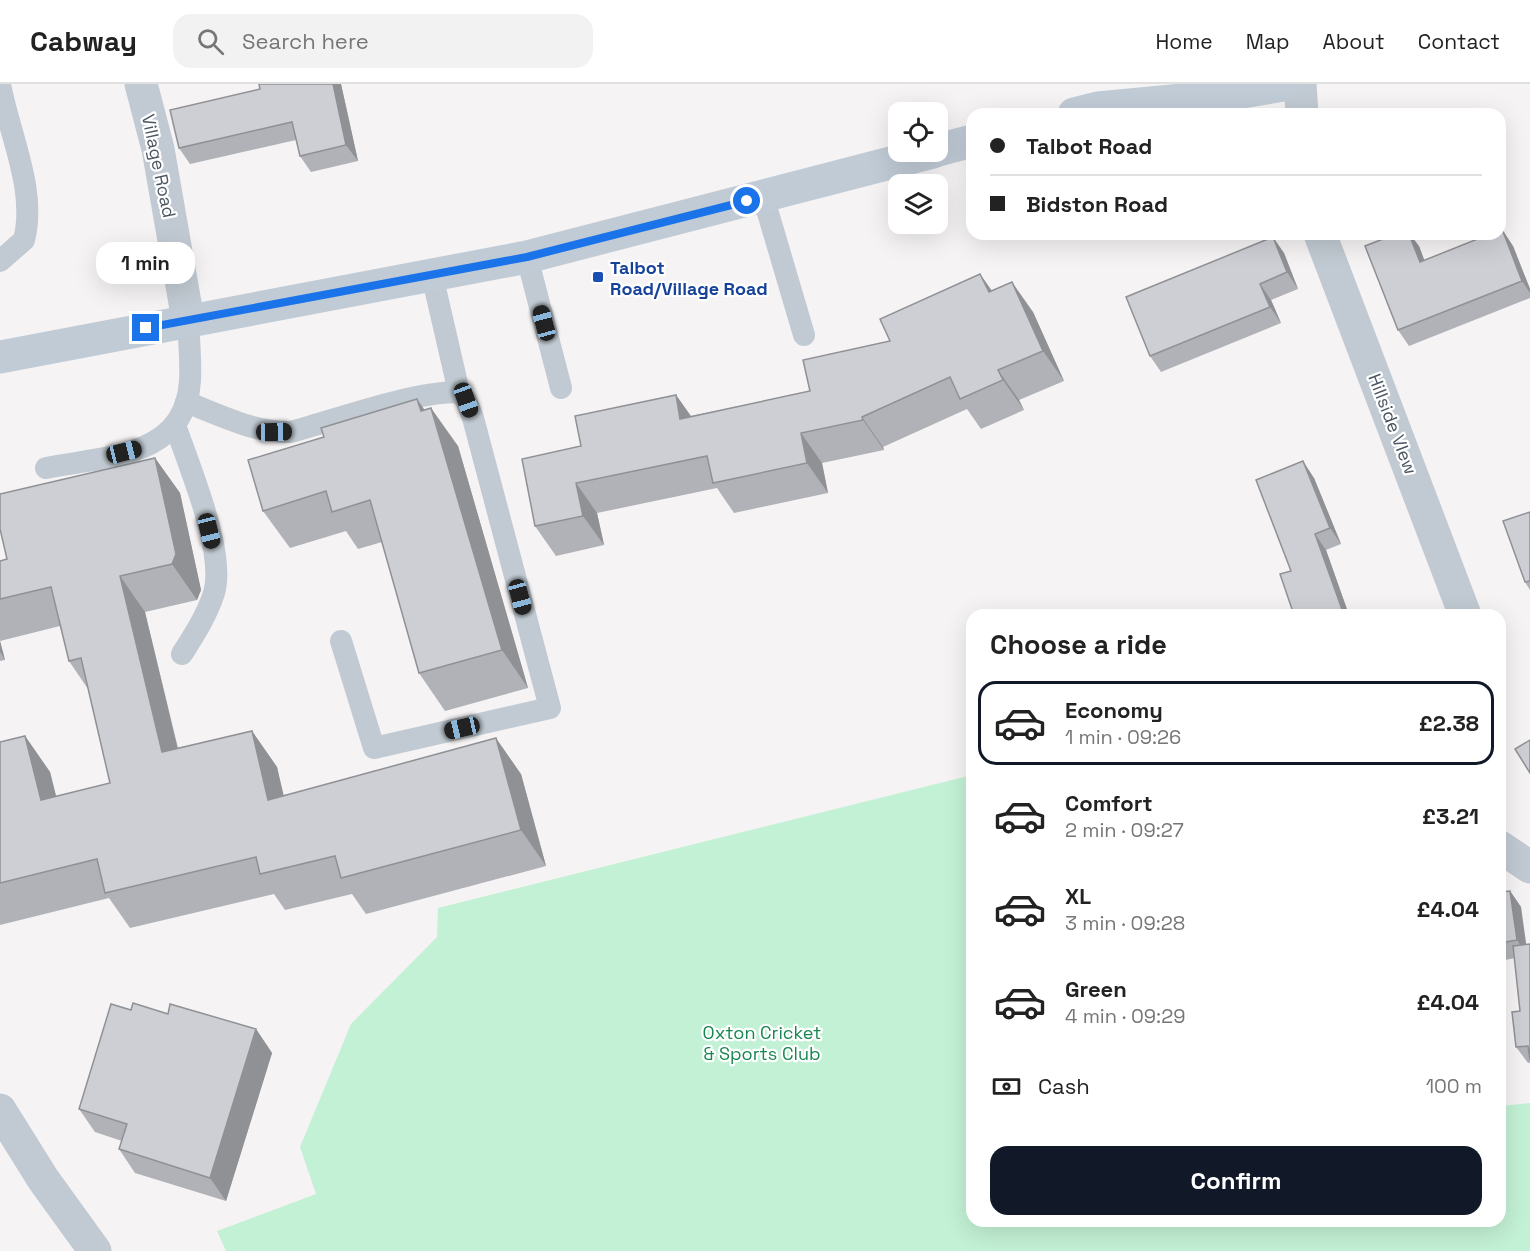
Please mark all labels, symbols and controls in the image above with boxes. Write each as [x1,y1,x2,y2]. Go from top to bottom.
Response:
search box [173,14,593,68]
text: Cabway [30,23,137,59]
icon: search [194,25,227,58]
text: Search here [242,27,369,55]
text: Home [1155,28,1213,55]
text: Map [1246,28,1290,55]
text: About [1323,28,1385,55]
text: Contact [1418,28,1500,55]
map controls [888,102,948,234]
button: locate [888,102,948,162]
street label: Village Road [137,112,181,220]
text: Talbot Road [1026,132,1152,160]
button: layers [888,174,948,234]
route start [733,187,760,214]
text: Bidston Road [1026,190,1168,218]
callout: 1 min [96,241,195,283]
text: 1 min [121,250,170,276]
place label: Talbot Road/Village Road [610,256,768,300]
marker: Talbot Road/Village Road [591,270,605,284]
car [531,303,557,343]
route end [132,314,159,341]
street label: Hillside VIew [1363,370,1423,478]
car [451,380,481,420]
car [256,423,292,441]
car [104,439,144,465]
car [196,511,222,551]
car [507,577,533,617]
text: Choose a ride [990,627,1167,662]
icon: car [993,696,1047,750]
text: Economy [1065,696,1163,724]
text: £2.38 [1419,709,1479,737]
car [442,715,482,741]
text: 1 min · 09:26 [1065,724,1181,750]
icon: car [993,789,1047,843]
text: Comfort [1065,789,1153,817]
text: £3.21 [1422,802,1479,830]
text: 2 min · 09:27 [1065,817,1184,843]
icon: car [993,882,1047,936]
text: XL [1065,882,1091,910]
text: £4.04 [1416,895,1479,923]
text: 3 min · 09:28 [1065,910,1185,936]
icon: car [993,975,1047,1029]
text: Green [1065,975,1127,1003]
text: £4.04 [1416,988,1479,1016]
text: 4 min · 09:29 [1065,1003,1185,1029]
park label: Oxton Cricket & Sports Club [703,1021,821,1065]
icon: cash [990,1070,1023,1103]
text: Cash [1038,1072,1090,1100]
text: 100 m [1426,1073,1482,1099]
button: Confirm [990,1146,1482,1215]

